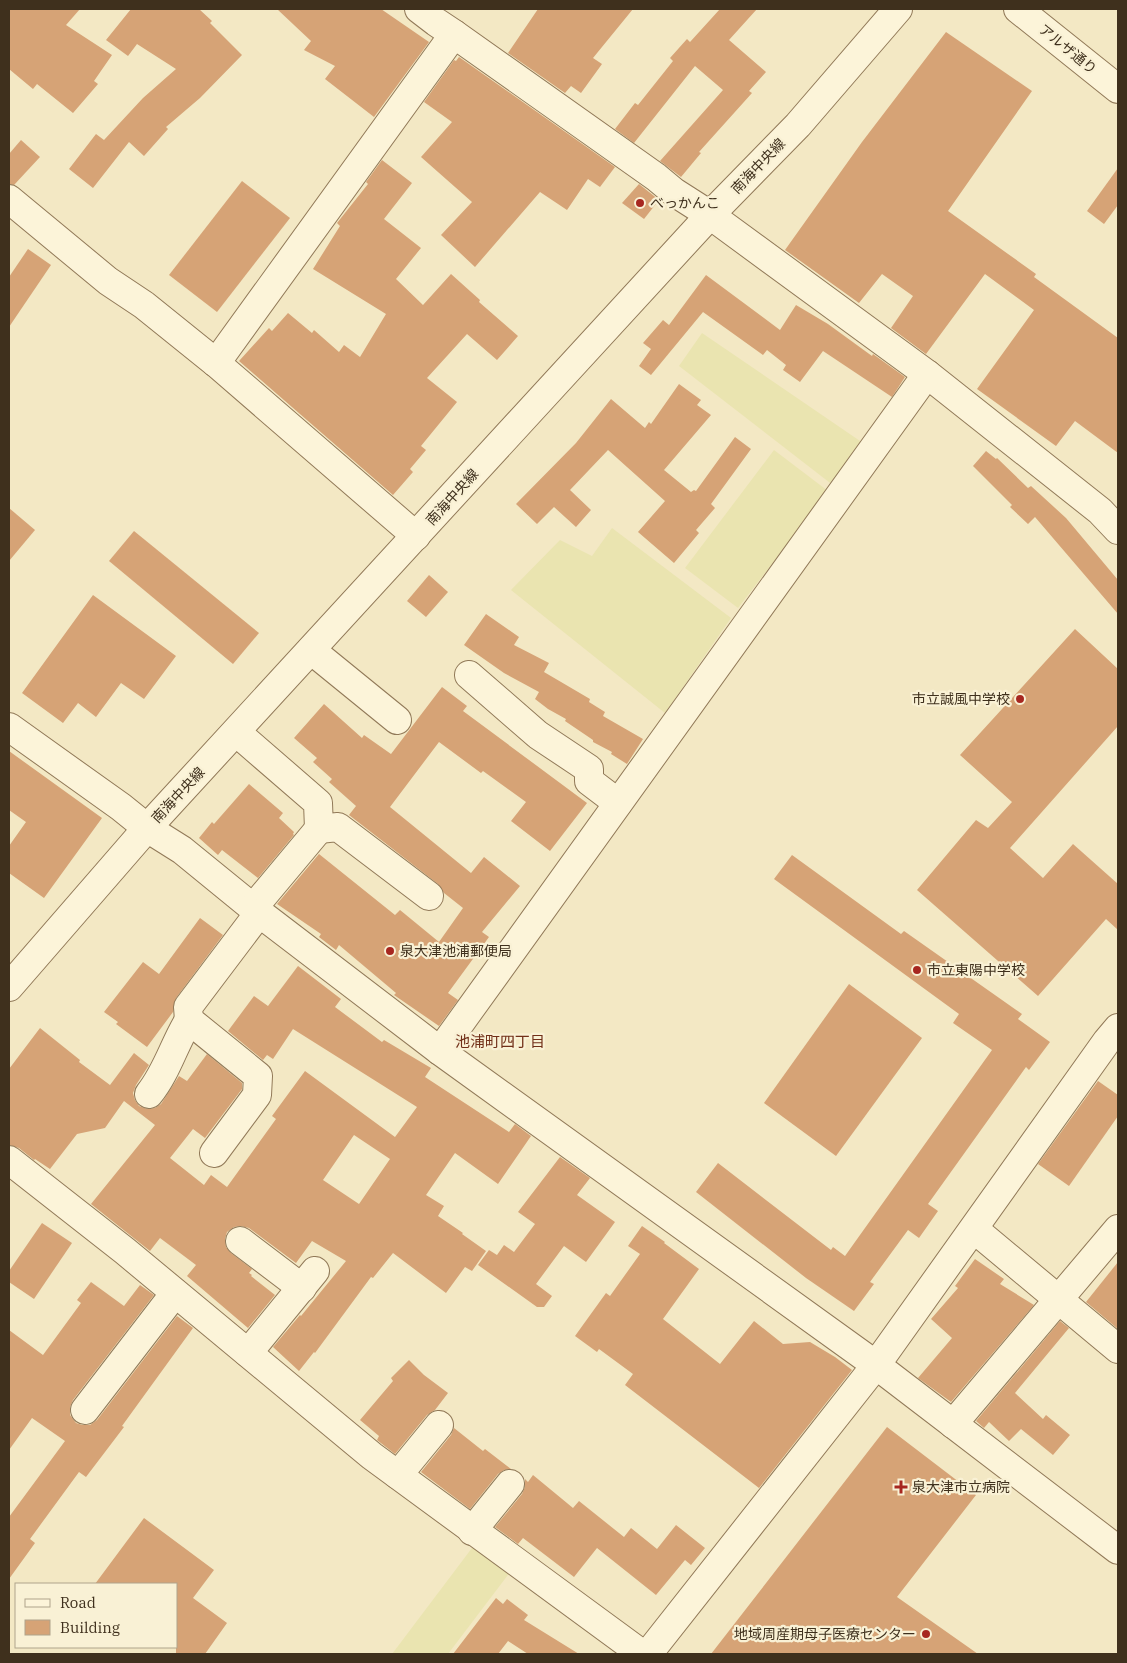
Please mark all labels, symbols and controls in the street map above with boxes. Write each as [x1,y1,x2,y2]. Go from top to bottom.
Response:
street label: アルザ通り [1035,20,1101,78]
street label: 南海中央線 [727,135,789,197]
place label: べっかんこ [650,194,720,212]
marker: べっかんこ [634,197,646,209]
street label: 南海中央線 [422,465,482,529]
place label: 市立誠風中学校 [912,690,1010,708]
marker: 市立誠風中学校 [1014,693,1026,705]
street label: 南海中央線 [148,763,208,827]
place label: 泉大津池浦郵便局 [400,942,512,960]
marker: 泉大津池浦郵便局 [384,945,396,957]
place label: 市立東陽中学校 [927,961,1025,979]
marker: 市立東陽中学校 [911,964,923,976]
district label: 池浦町四丁目 [455,1032,545,1051]
place label: 泉大津市立病院 [912,1478,1010,1496]
marker: 泉大津市立病院 [894,1480,908,1494]
legend [15,1583,178,1648]
text: Road [60,1593,96,1612]
text: Building [60,1618,120,1637]
place label: 地域周産期母子医療センター [734,1625,916,1643]
marker: 地域周産期母子医療センター [920,1628,932,1640]

